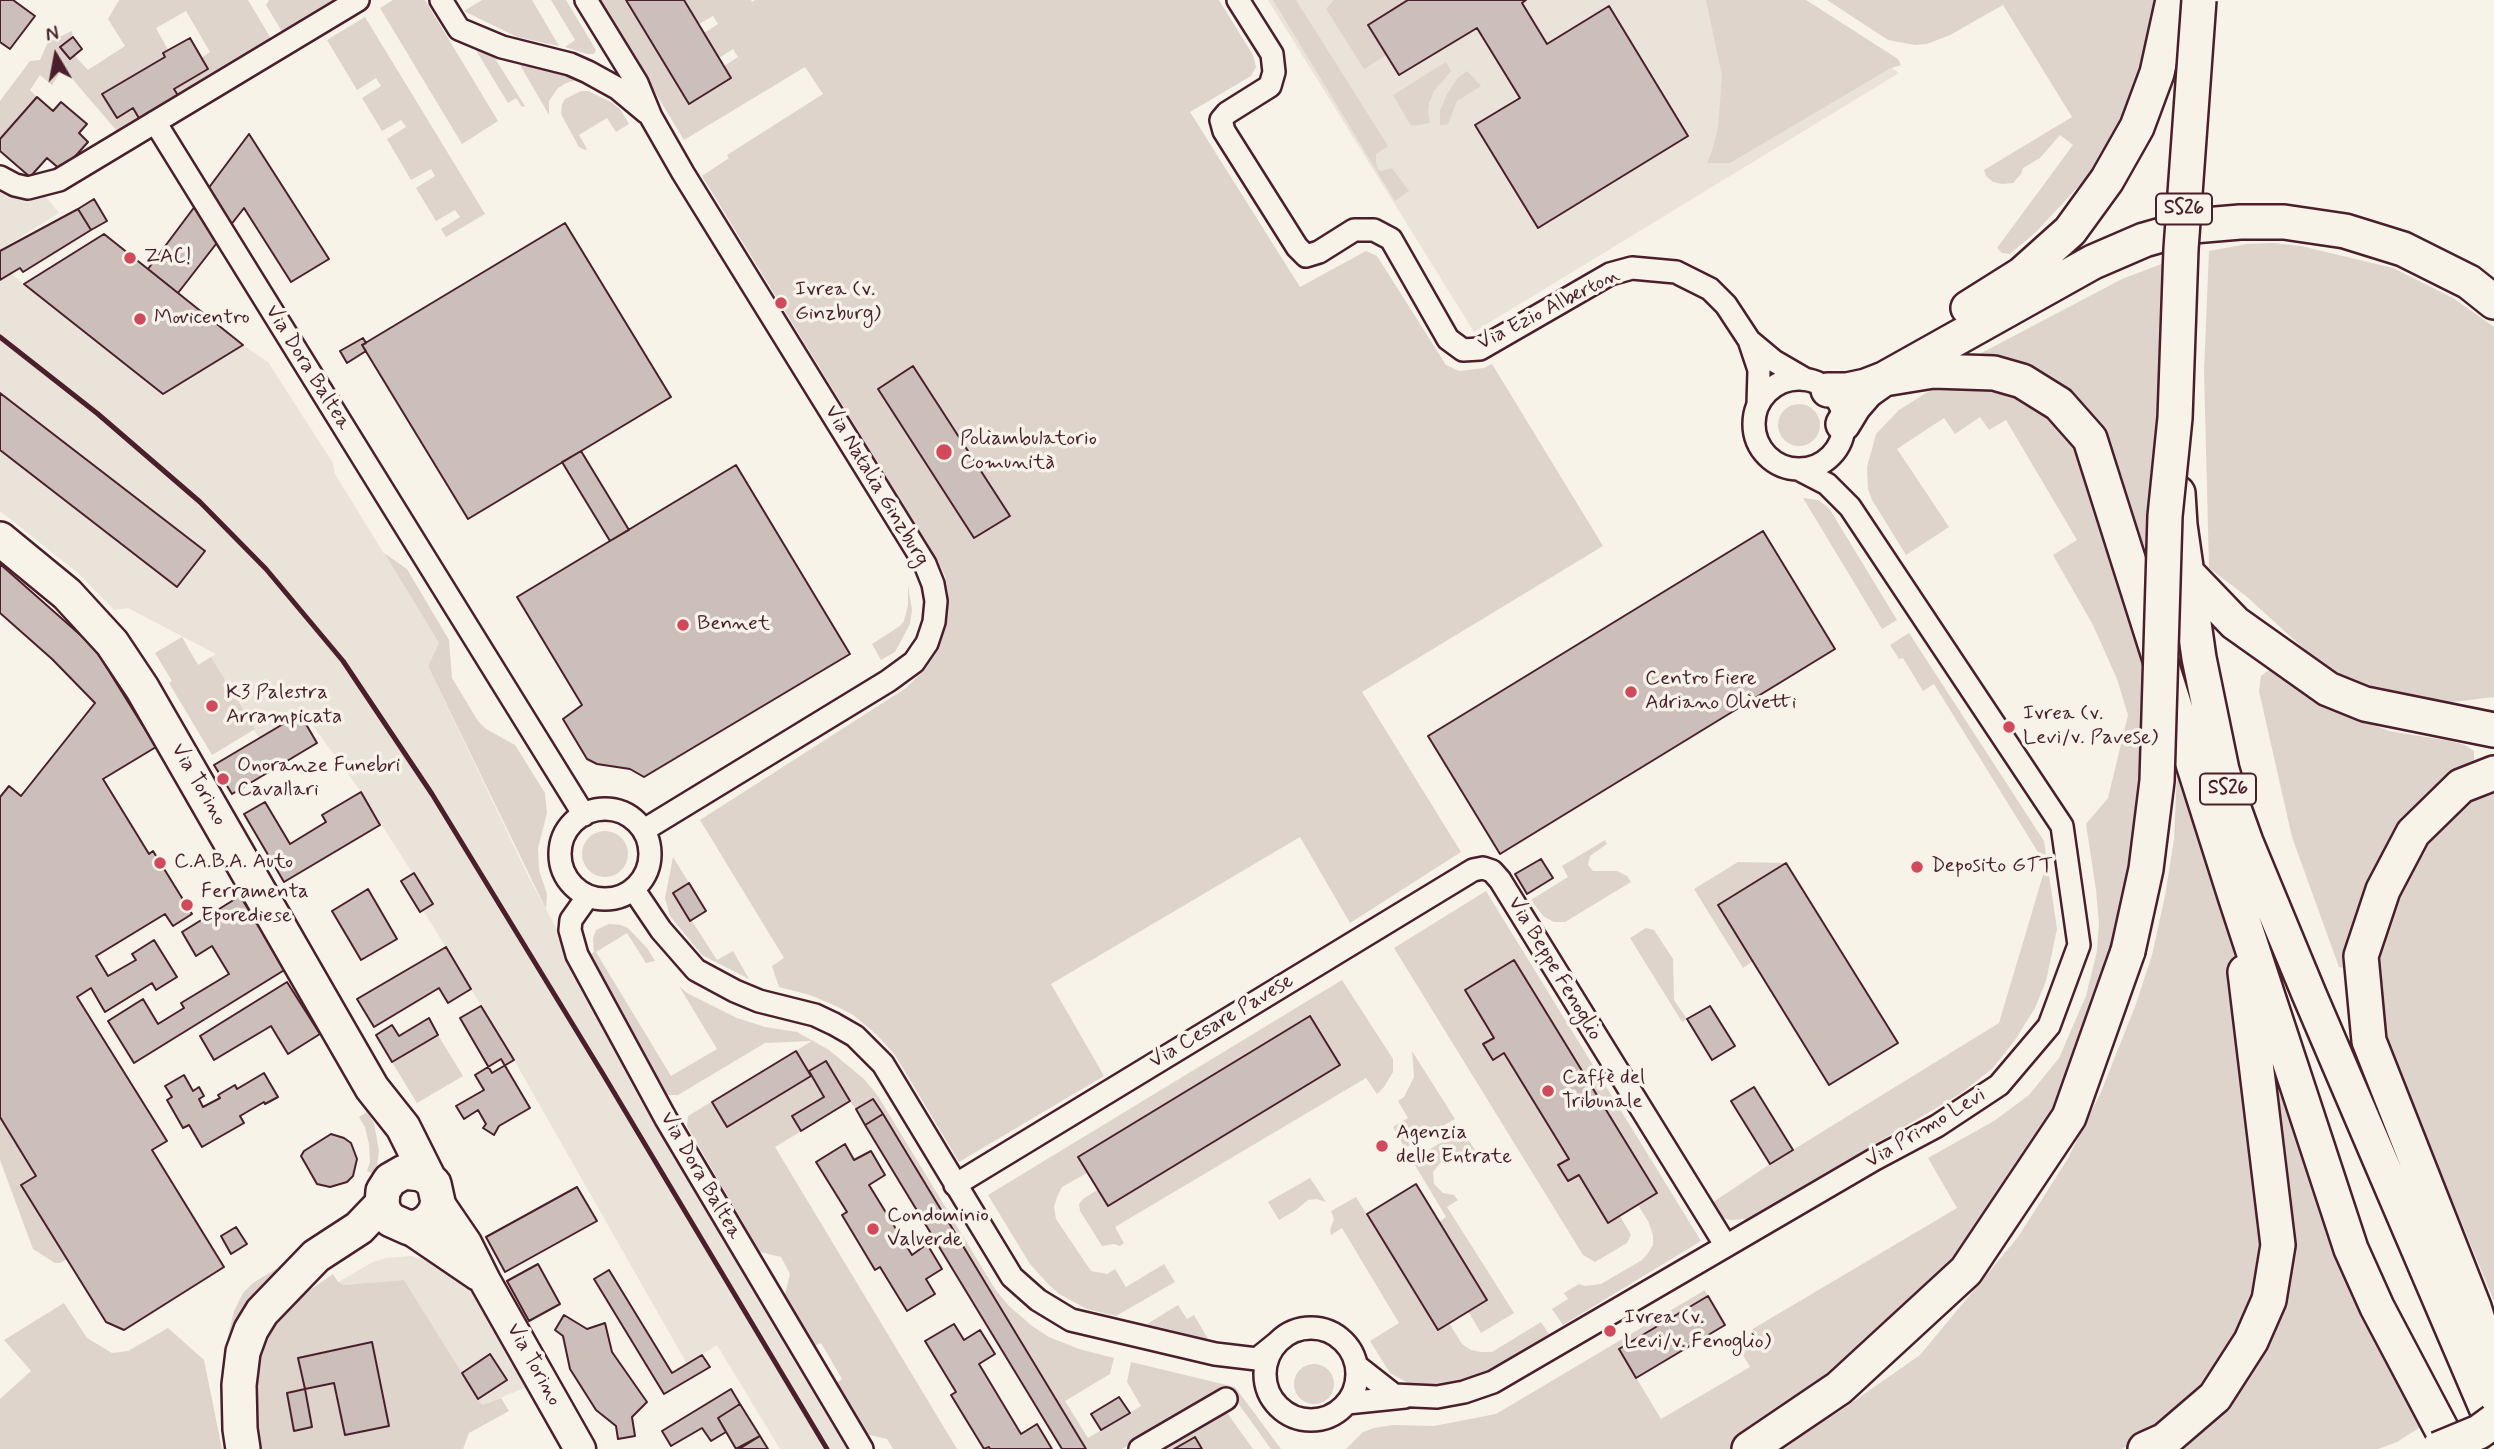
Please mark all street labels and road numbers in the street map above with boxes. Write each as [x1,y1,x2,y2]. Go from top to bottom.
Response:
road number: SS26 [2156,194,2212,224]
street label: Via Ezio Alberton [1474,263,1624,357]
street label: Via Dora Baltea [258,301,356,435]
street label: Via Natalia Ginzburg [818,401,934,571]
street label: Via Torino [164,739,232,831]
road number: SS26 [2200,774,2256,804]
street label: Via Beppe Fenoglio [1501,893,1607,1045]
street label: Via Cesare Pavese [1145,969,1299,1075]
street label: Via Primo Levi [1861,1083,1991,1175]
street label: Via Dora Baltea [653,1108,747,1244]
street label: Via Torino [500,1319,566,1411]

